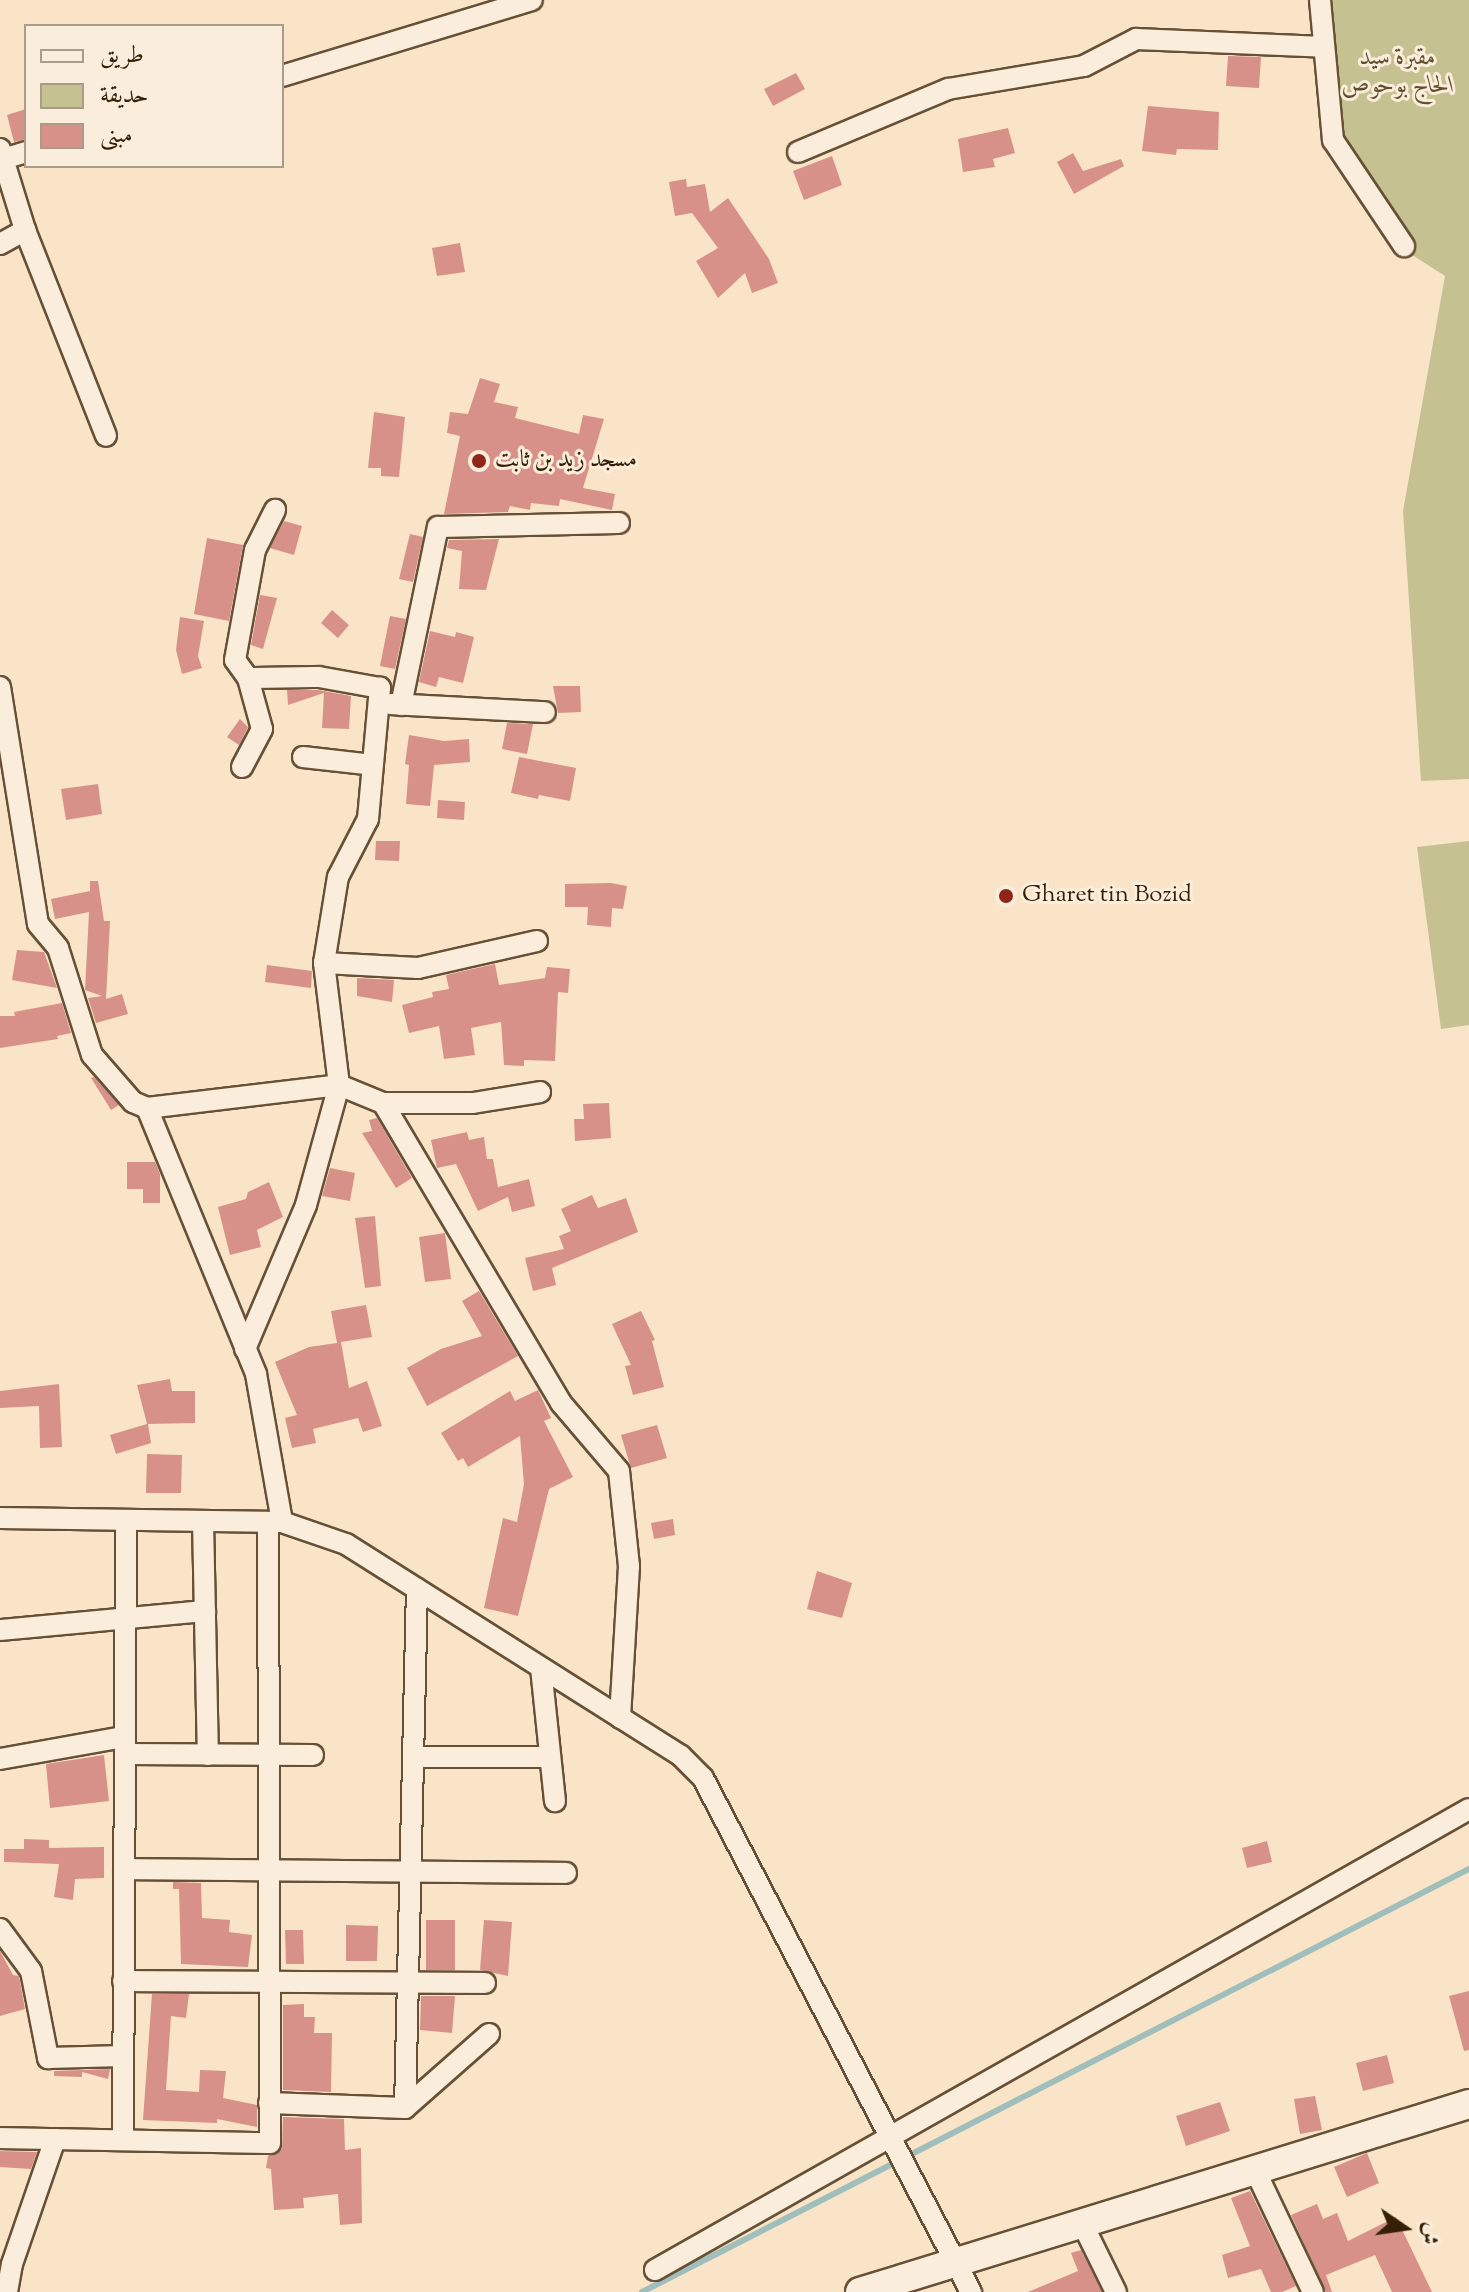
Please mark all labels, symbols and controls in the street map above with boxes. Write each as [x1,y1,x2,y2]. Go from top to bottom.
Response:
legend [24,24,284,168]
text: طريق [100,39,144,73]
park label: مقبرة سيد الحاج بوحوص [1342,45,1454,101]
text: حديقة [100,79,149,113]
text: مبنى [100,119,133,153]
place label: مسجد زيد بن ثابت [495,447,637,475]
marker: مسجد زيد بن ثابت [470,452,488,470]
place label: Gharet tin Bozid [1022,882,1192,910]
marker: Gharet tin Bozid [997,887,1015,905]
north arrow [1365,2188,1445,2268]
text: ش [1410,2219,1446,2248]

